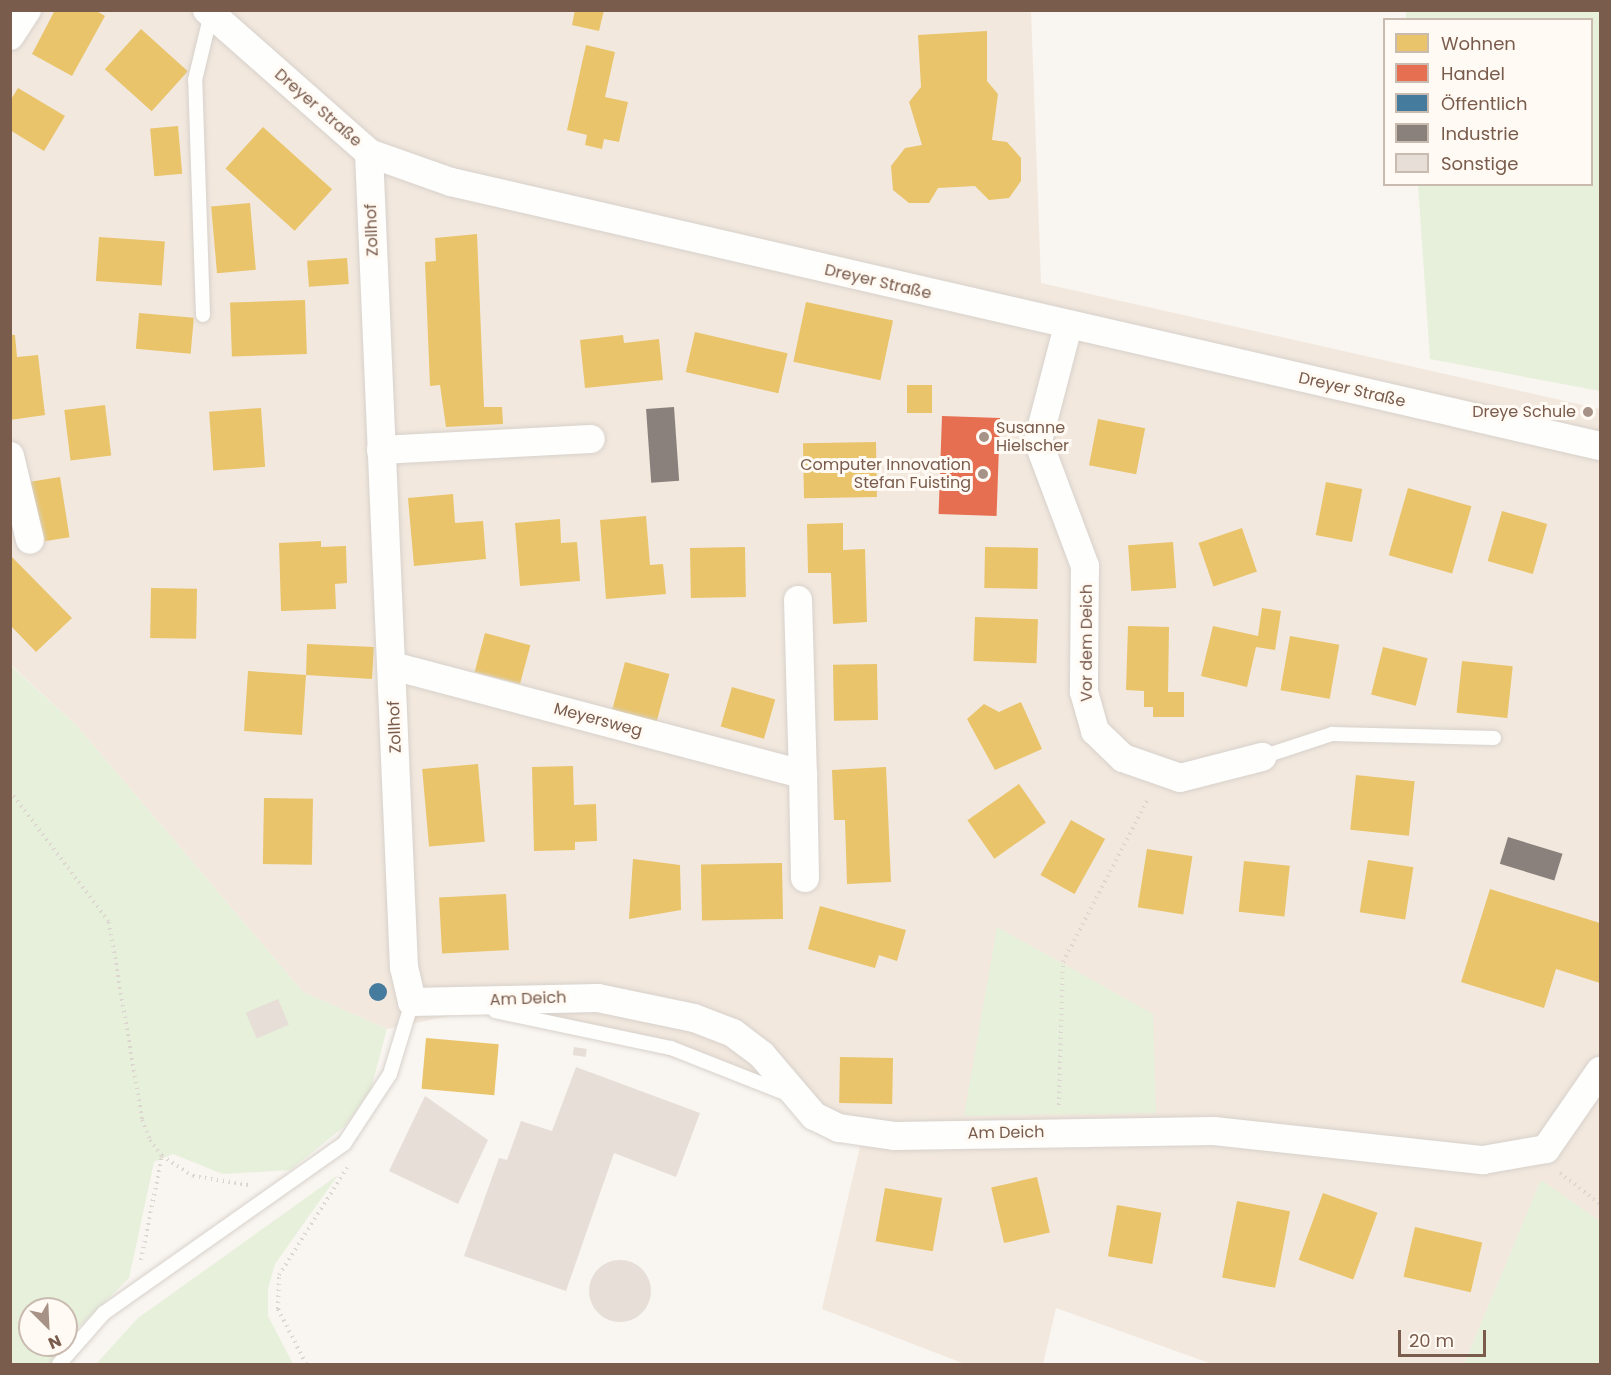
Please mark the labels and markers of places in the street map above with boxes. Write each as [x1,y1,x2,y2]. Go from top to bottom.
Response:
place label: Dreye Schule [1472,402,1576,422]
marker: Dreye Schule [1581,405,1595,419]
place label: Susanne Hielscher [996,418,1069,456]
marker: Susanne Hielscher [977,430,991,444]
place label: Computer Innovation Stefan Fuisting [800,455,971,493]
marker: Computer Innovation Stefan Fuisting [976,467,990,481]

